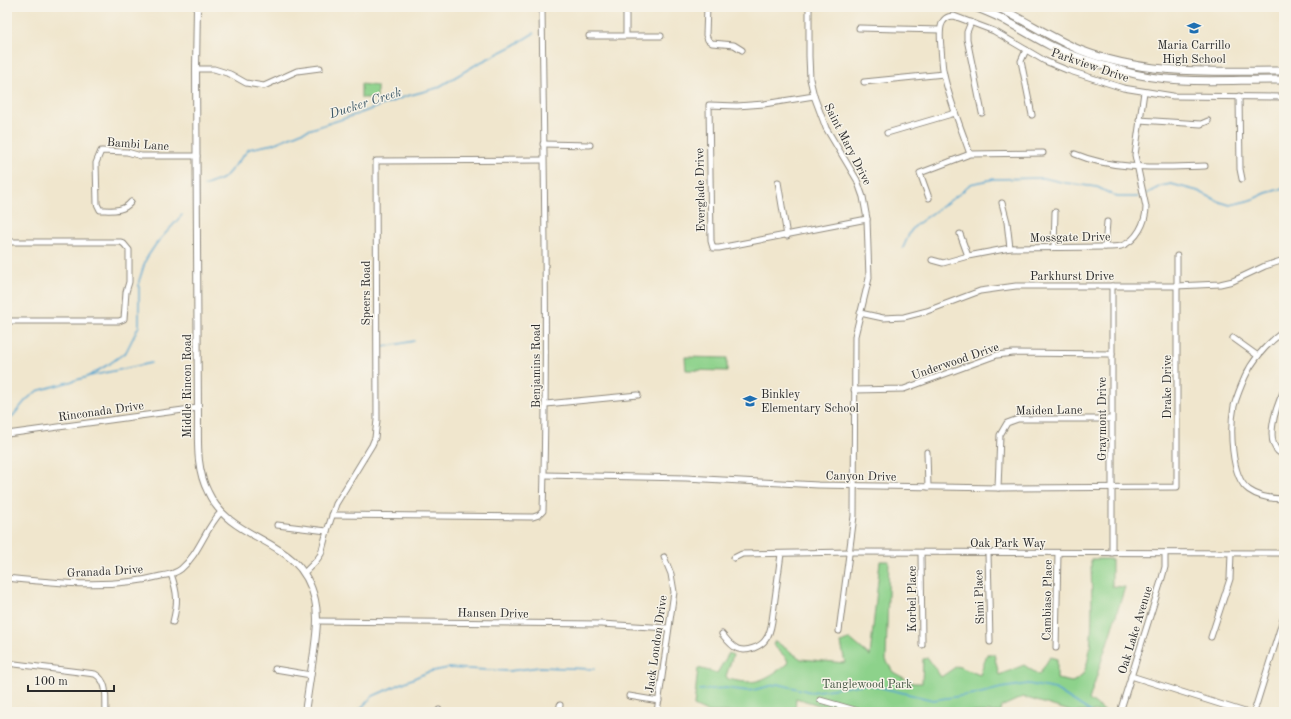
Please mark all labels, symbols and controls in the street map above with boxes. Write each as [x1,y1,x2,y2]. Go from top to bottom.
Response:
school or university icon: Maria Carrillo High School [1186,20,1202,36]
place label: Maria Carrillo High School [1158,40,1230,66]
street label: Parkview Drive [1049,47,1131,85]
water label: Ducker Creek [327,86,403,122]
street label: Saint Mary Drive [821,102,873,188]
street label: Bambi Lane [106,137,170,153]
street label: Everglade Drive [694,147,708,232]
street label: Mossgate Drive [1030,231,1111,245]
street label: Speers Road [361,261,373,325]
street label: Parkhurst Drive [1030,271,1115,283]
street label: Benjamins Road [531,324,543,408]
street label: Middle Rincon Road [182,334,194,438]
street label: Underwood Drive [910,341,1001,383]
street label: Drake Drive [1162,354,1174,419]
street label: Graymont Drive [1097,377,1109,461]
place label: Binkley Elementary School [761,389,859,415]
school or university icon: Binkley Elementary School [742,393,758,409]
street label: Rinconada Drive [58,400,145,424]
street label: Maiden Lane [1016,404,1083,418]
street label: Canyon Drive [825,470,897,484]
street label: Oak Park Way [970,538,1047,550]
street label: Cambiaso Place [1041,559,1055,641]
street label: Granada Drive [67,564,144,580]
street label: Korbel Place [907,565,919,632]
street label: Simi Place [973,569,987,625]
street label: Oak Lake Avenue [1117,585,1155,676]
street label: Jack London Drive [644,594,670,694]
street label: Hansen Drive [457,607,529,621]
scale bar [28,667,114,693]
text: 100 m [34,676,68,688]
park label: Tanglewood Park [822,679,912,691]

